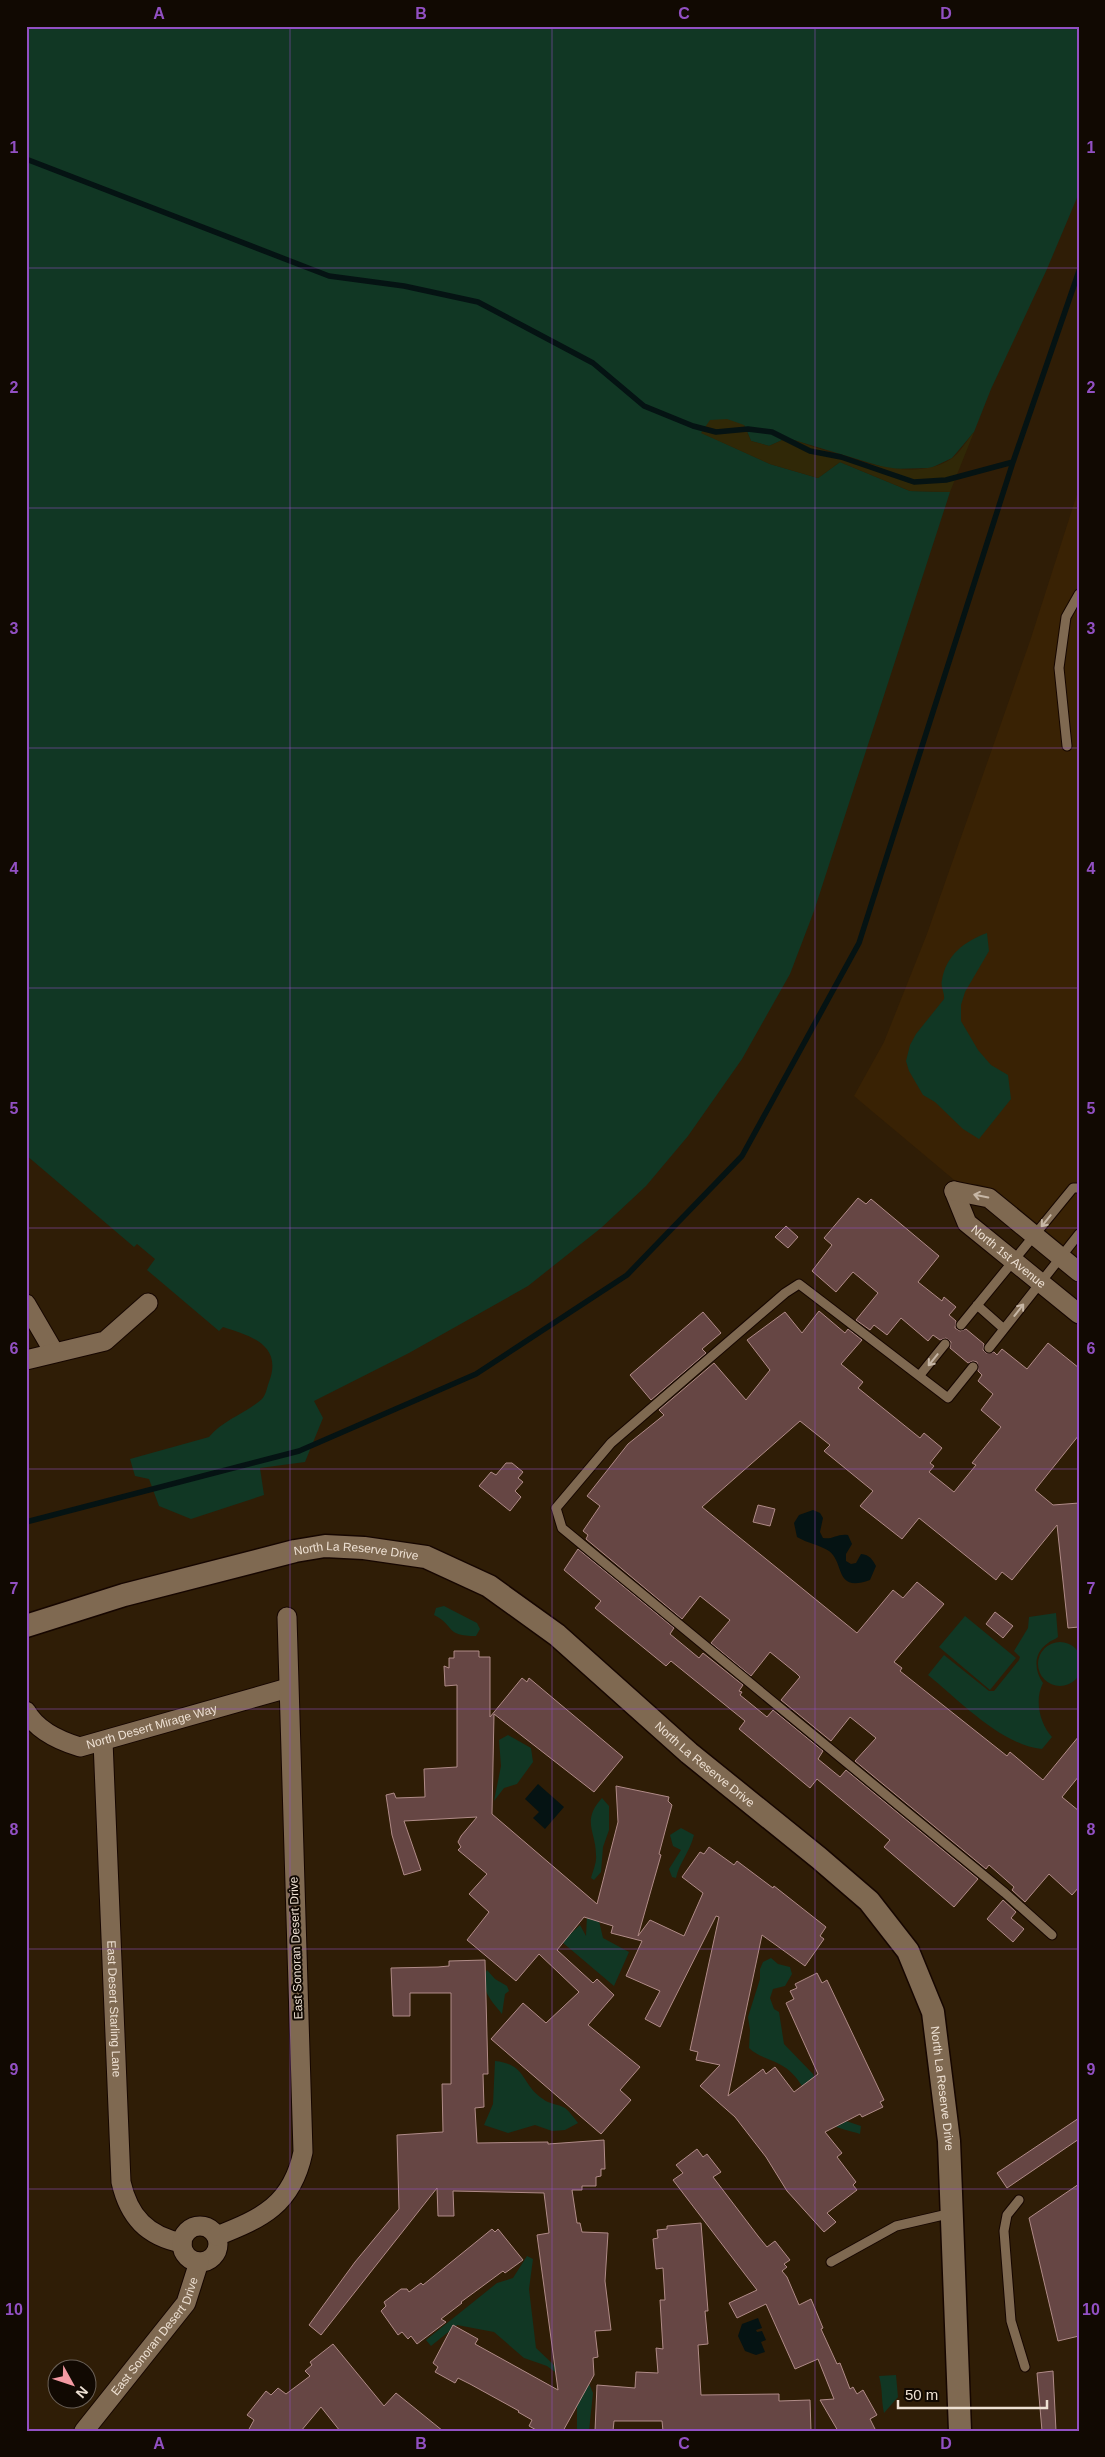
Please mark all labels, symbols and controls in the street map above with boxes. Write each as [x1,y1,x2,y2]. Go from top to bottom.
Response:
text: A [153,5,165,22]
text: B [415,5,427,22]
text: C [678,5,690,22]
text: D [940,5,952,22]
text: 1 [10,139,19,156]
text: 1 [1087,139,1096,156]
text: 2 [10,379,19,396]
text: 2 [1087,379,1096,396]
text: 3 [10,620,19,637]
text: 3 [1087,620,1096,637]
text: 4 [10,860,19,877]
text: 4 [1087,860,1096,877]
text: 5 [10,1100,19,1117]
text: 5 [1087,1100,1096,1117]
one-way arrow [973,1191,989,1200]
one-way arrow [1040,1214,1051,1227]
street label: North 1st Avenue [968,1222,1049,1291]
one-way arrow [1014,1303,1024,1317]
text: 6 [10,1340,19,1357]
text: 6 [1087,1340,1096,1357]
one-way arrow [927,1353,938,1366]
street label: North La Reserve Drive [293,1539,420,1563]
text: 7 [10,1580,19,1597]
text: 7 [1087,1580,1096,1597]
street label: North Desert Mirage Way [85,1701,219,1752]
street label: North La Reserve Drive [652,1719,758,1810]
text: 8 [10,1821,19,1838]
text: 8 [1087,1821,1096,1838]
street label: East Sonoran Desert Drive [287,1876,305,2020]
street label: East Desert Starling Lane [104,1940,124,2078]
street label: North La Reserve Drive [928,2025,956,2151]
text: 9 [10,2061,19,2078]
text: 9 [1087,2061,1096,2078]
street label: East Sonoran Desert Drive [108,2275,201,2398]
text: 10 [5,2301,23,2318]
text: 10 [1082,2301,1100,2318]
north arrow [48,2360,98,2410]
scale bar [898,2377,1046,2409]
text: N [73,2383,91,2401]
text: 50 m [905,2386,938,2403]
text: A [153,2435,165,2452]
text: B [415,2435,427,2452]
text: C [678,2435,690,2452]
text: D [940,2435,952,2452]

